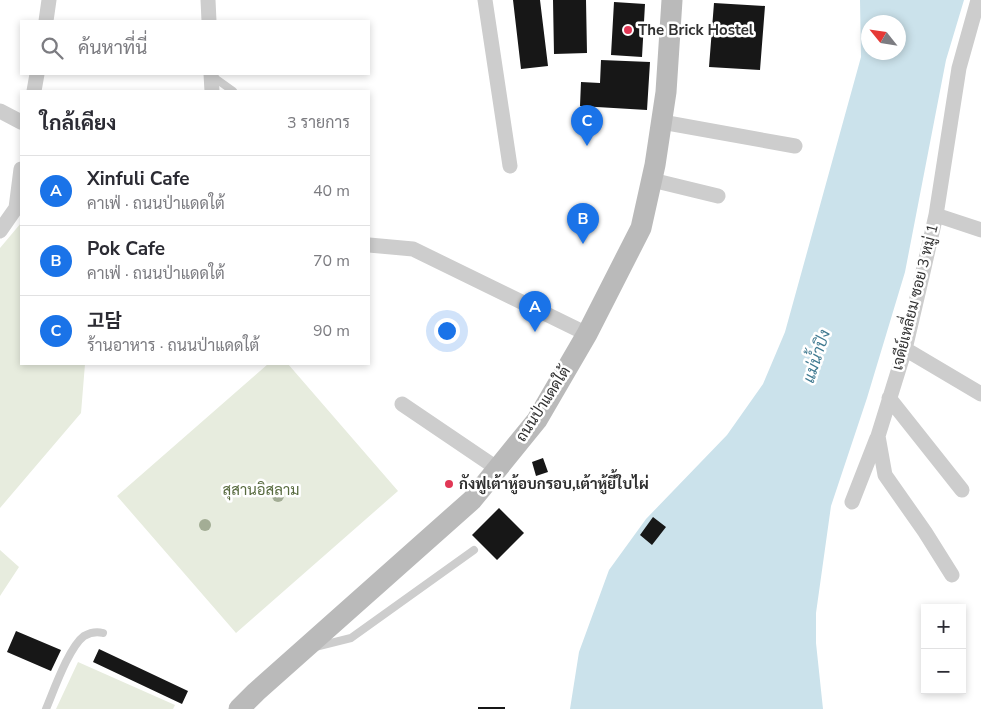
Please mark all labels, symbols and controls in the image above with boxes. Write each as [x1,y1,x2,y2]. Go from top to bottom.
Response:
north arrow [861,15,906,60]
search box [20,20,370,75]
place label: The Brick Hostel [638,20,754,40]
marker: The Brick Hostel [622,24,634,36]
icon: search [38,34,66,62]
text: ค้นหาที่นี่ [78,35,147,61]
pin: C [571,105,603,146]
text: ใกล้เคียง [40,109,116,137]
text: 3 รายการ [287,112,350,134]
text: Xinfuli Cafe [87,166,190,192]
text: A [50,180,62,202]
text: 40 m [313,180,350,202]
text: คาเฟ่ · ถนนป่าแดดใต้ [87,193,225,215]
pin: B [567,203,599,244]
street label: เจดีย์เหลี่ยม ซอย 3 หมู่ 1 [882,221,943,372]
text: Pok Cafe [87,236,165,262]
text: B [50,250,62,272]
text: 70 m [313,250,350,272]
text: คาเฟ่ · ถนนป่าแดดใต้ [87,263,225,285]
pin: A [519,291,551,332]
text: 고담 [87,308,122,334]
your location [434,318,460,344]
text: C [51,320,61,342]
text: 90 m [313,320,350,342]
water label: แม่น้ำปิง [794,326,836,386]
text: ร้านอาหาร · ถนนป่าแดดใต้ [87,335,259,357]
street label: ถนนป่าแดดใต้ [511,362,575,446]
place label: กังฟูเต้าหู้อบกรอบ,เต้าหู้ยี้ใบไผ่ [459,469,649,495]
marker: กังฟูเต้าหู้อบกรอบ,เต้าหู้ยี้ใบไผ่ [443,478,455,490]
park label: สุสานอิสลาม [223,480,299,501]
map controls [921,604,966,694]
button: + [921,604,966,649]
button: − [921,649,966,694]

